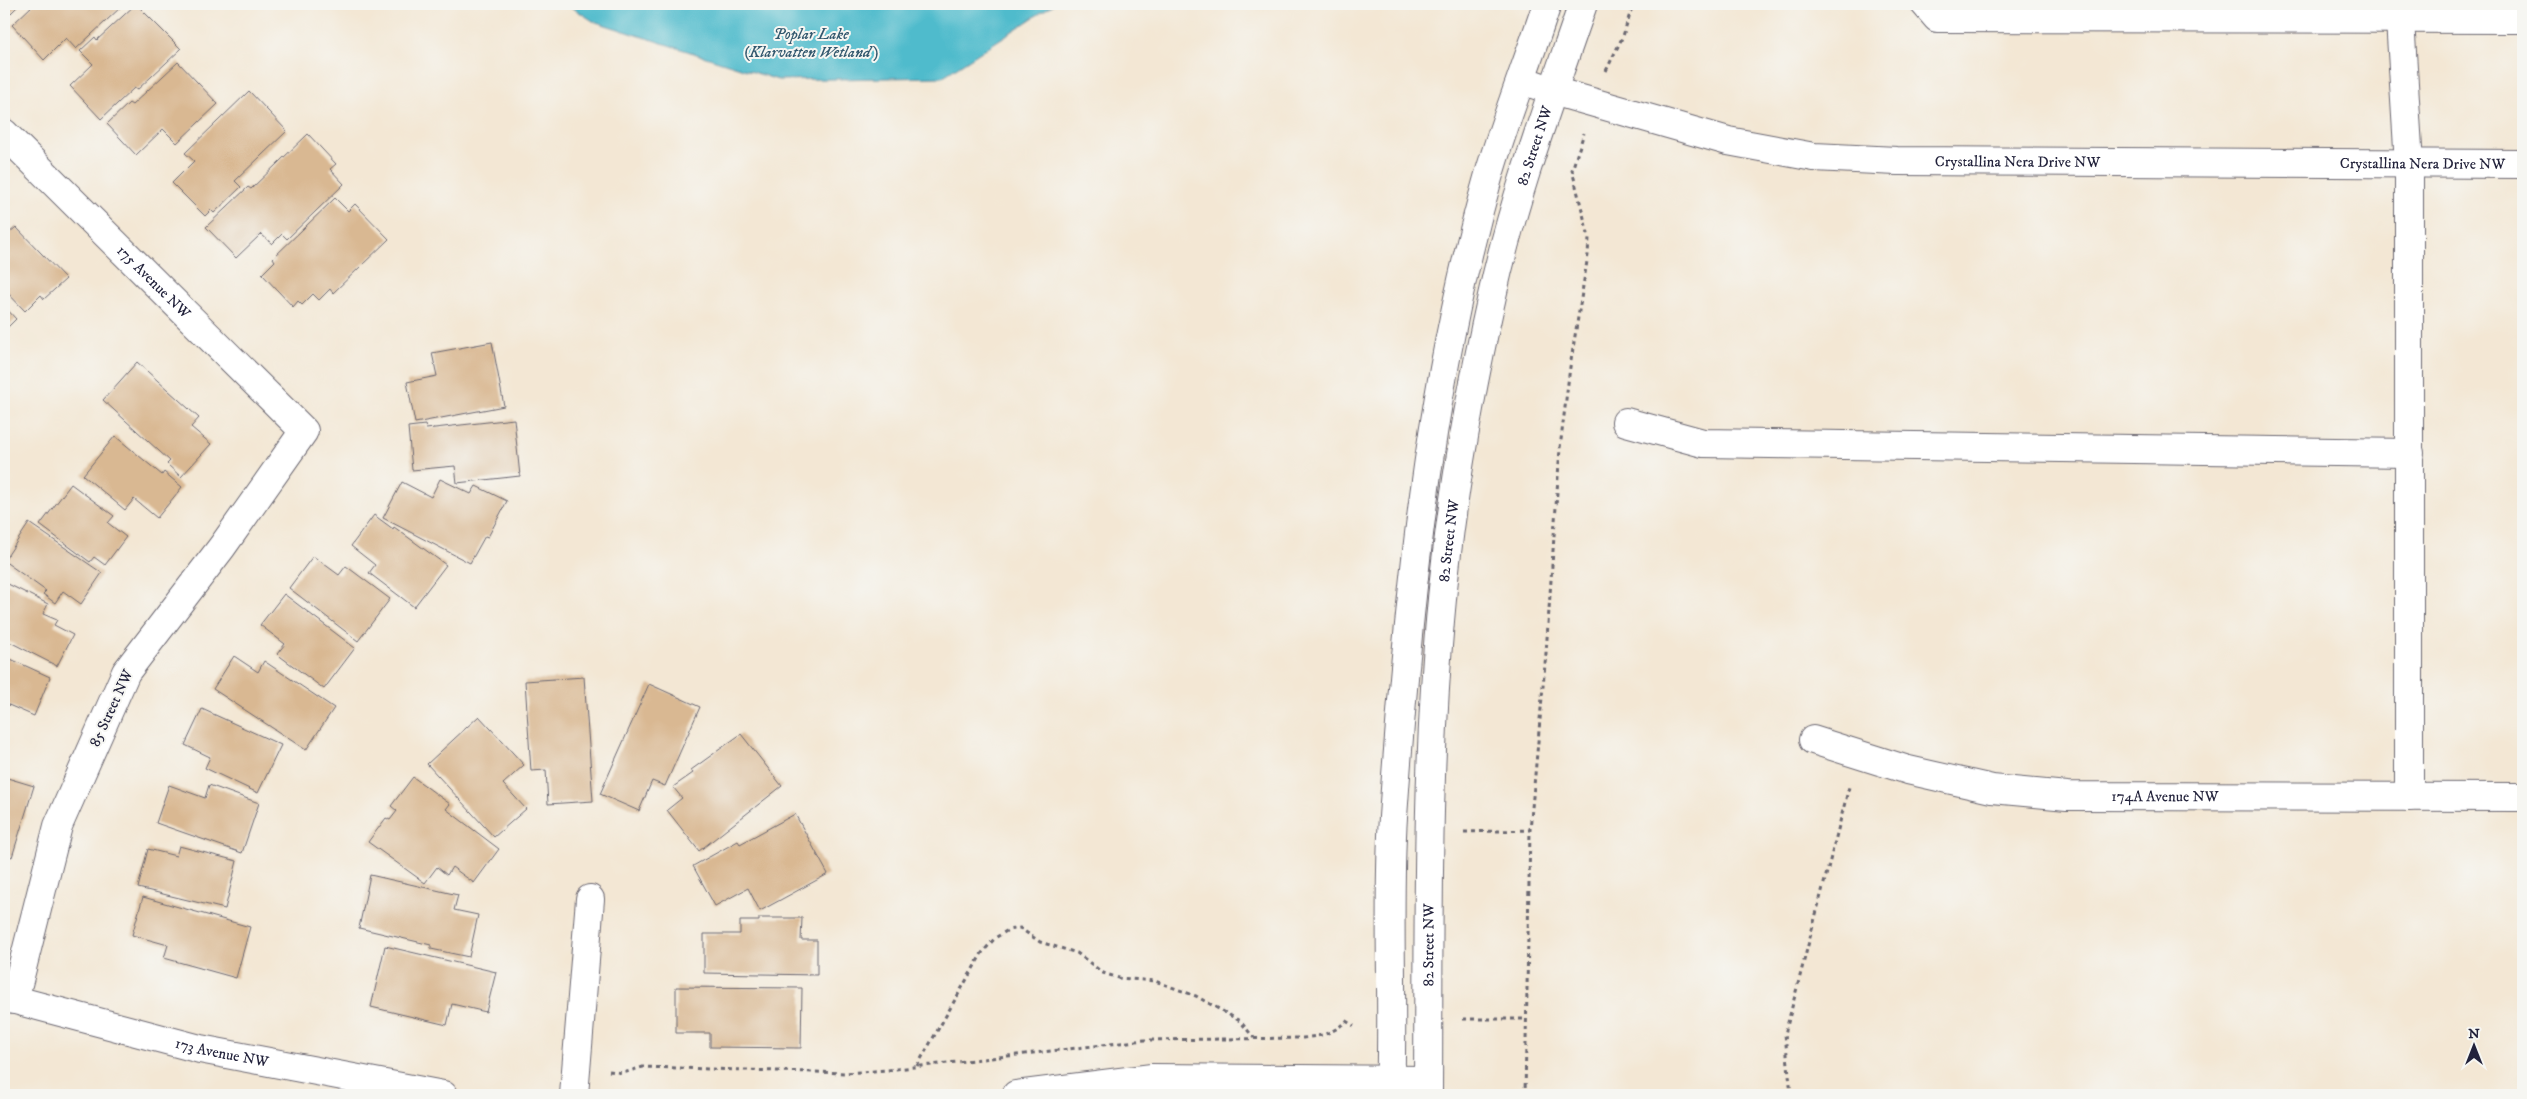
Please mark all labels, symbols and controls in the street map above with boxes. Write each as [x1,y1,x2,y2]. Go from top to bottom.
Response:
water label: Poplar Lake (Klarvatten Wetland) [744,24,878,62]
street label: 82 Street NW [1513,103,1557,188]
street label: Crystallina Nera Drive NW [1935,152,2100,172]
street label: Crystallina Nera Drive NW [2340,154,2505,174]
street label: 175 Avenue NW [112,241,195,323]
street label: 82 Street NW [1435,498,1464,583]
street label: 85 Street NW [85,666,138,750]
street label: 174A Avenue NW [2111,787,2219,806]
street label: 82 Street NW [1419,903,1439,986]
north arrow [2450,1022,2500,1072]
text: N [2468,1025,2480,1043]
street label: 173 Avenue NW [173,1034,270,1072]

